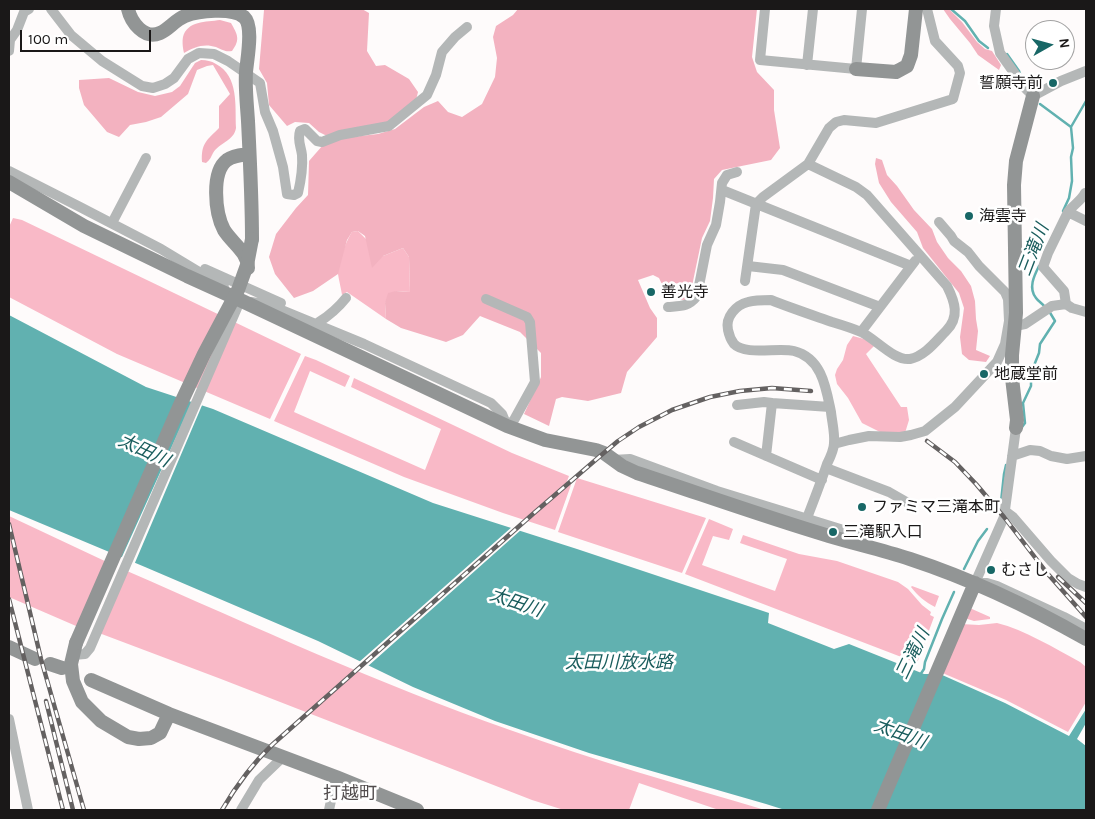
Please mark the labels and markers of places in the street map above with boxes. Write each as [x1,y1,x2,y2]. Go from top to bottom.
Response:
place label: 誓願寺前 [979,73,1043,93]
marker: 誓願寺前 [1047,77,1059,89]
place label: 海雲寺 [979,206,1027,226]
marker: 海雲寺 [963,210,975,222]
place label: 善光寺 [661,282,709,302]
marker: 善光寺 [645,286,657,298]
place label: 地蔵堂前 [994,364,1058,384]
marker: 地蔵堂前 [978,368,990,380]
place label: ファミマ三滝本町 [872,497,1000,517]
marker: ファミマ三滝本町 [856,501,868,513]
place label: 三滝駅入口 [843,522,923,542]
marker: 三滝駅入口 [827,526,839,538]
place label: むさし [1001,560,1049,580]
marker: むさし [985,564,997,576]

